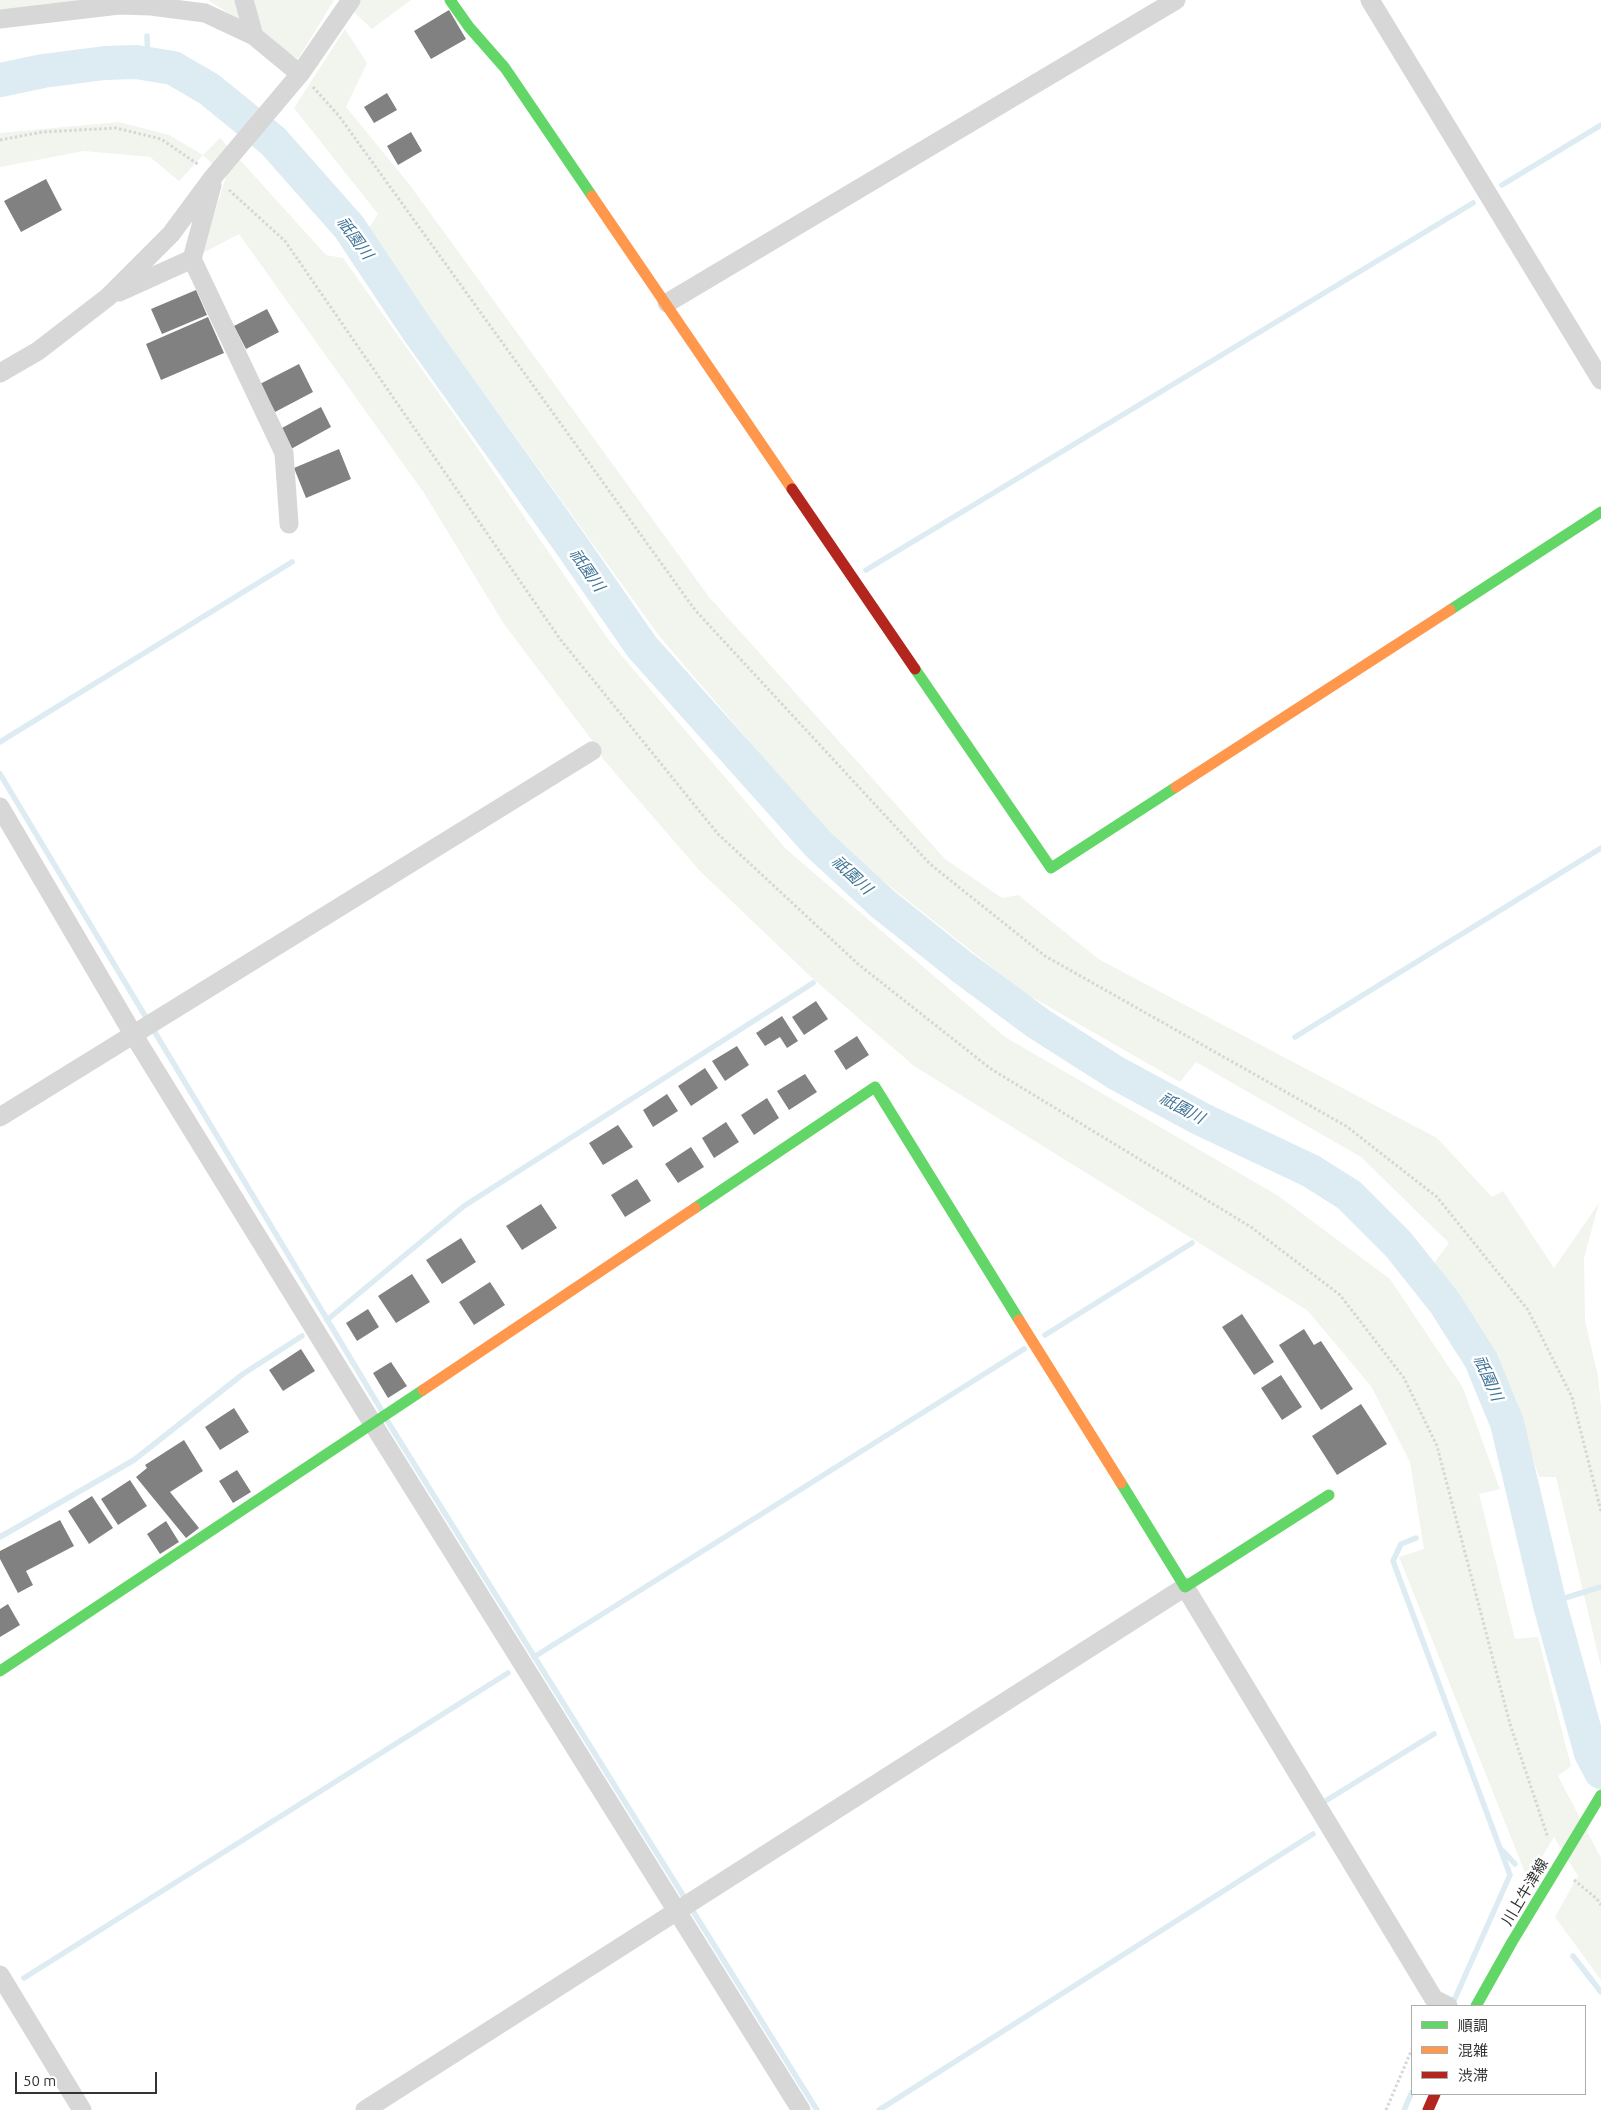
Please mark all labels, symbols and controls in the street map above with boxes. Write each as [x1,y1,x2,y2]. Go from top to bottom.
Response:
water label: 祇園川 [333,213,377,263]
water label: 祇園川 [565,545,609,595]
water label: 祇園川 [828,852,876,898]
water label: 祇園川 [1156,1088,1208,1128]
water label: 祇園川 [1469,1352,1507,1404]
street label: 川上牛津線 [1498,1855,1552,1929]
legend [1411,2005,1586,2095]
text: 順調 [1458,2017,1488,2034]
text: 混雑 [1458,2042,1488,2059]
scale bar [18,2062,160,2094]
text: 渋滞 [1458,2067,1488,2084]
text: 50 m [23,2072,56,2089]

